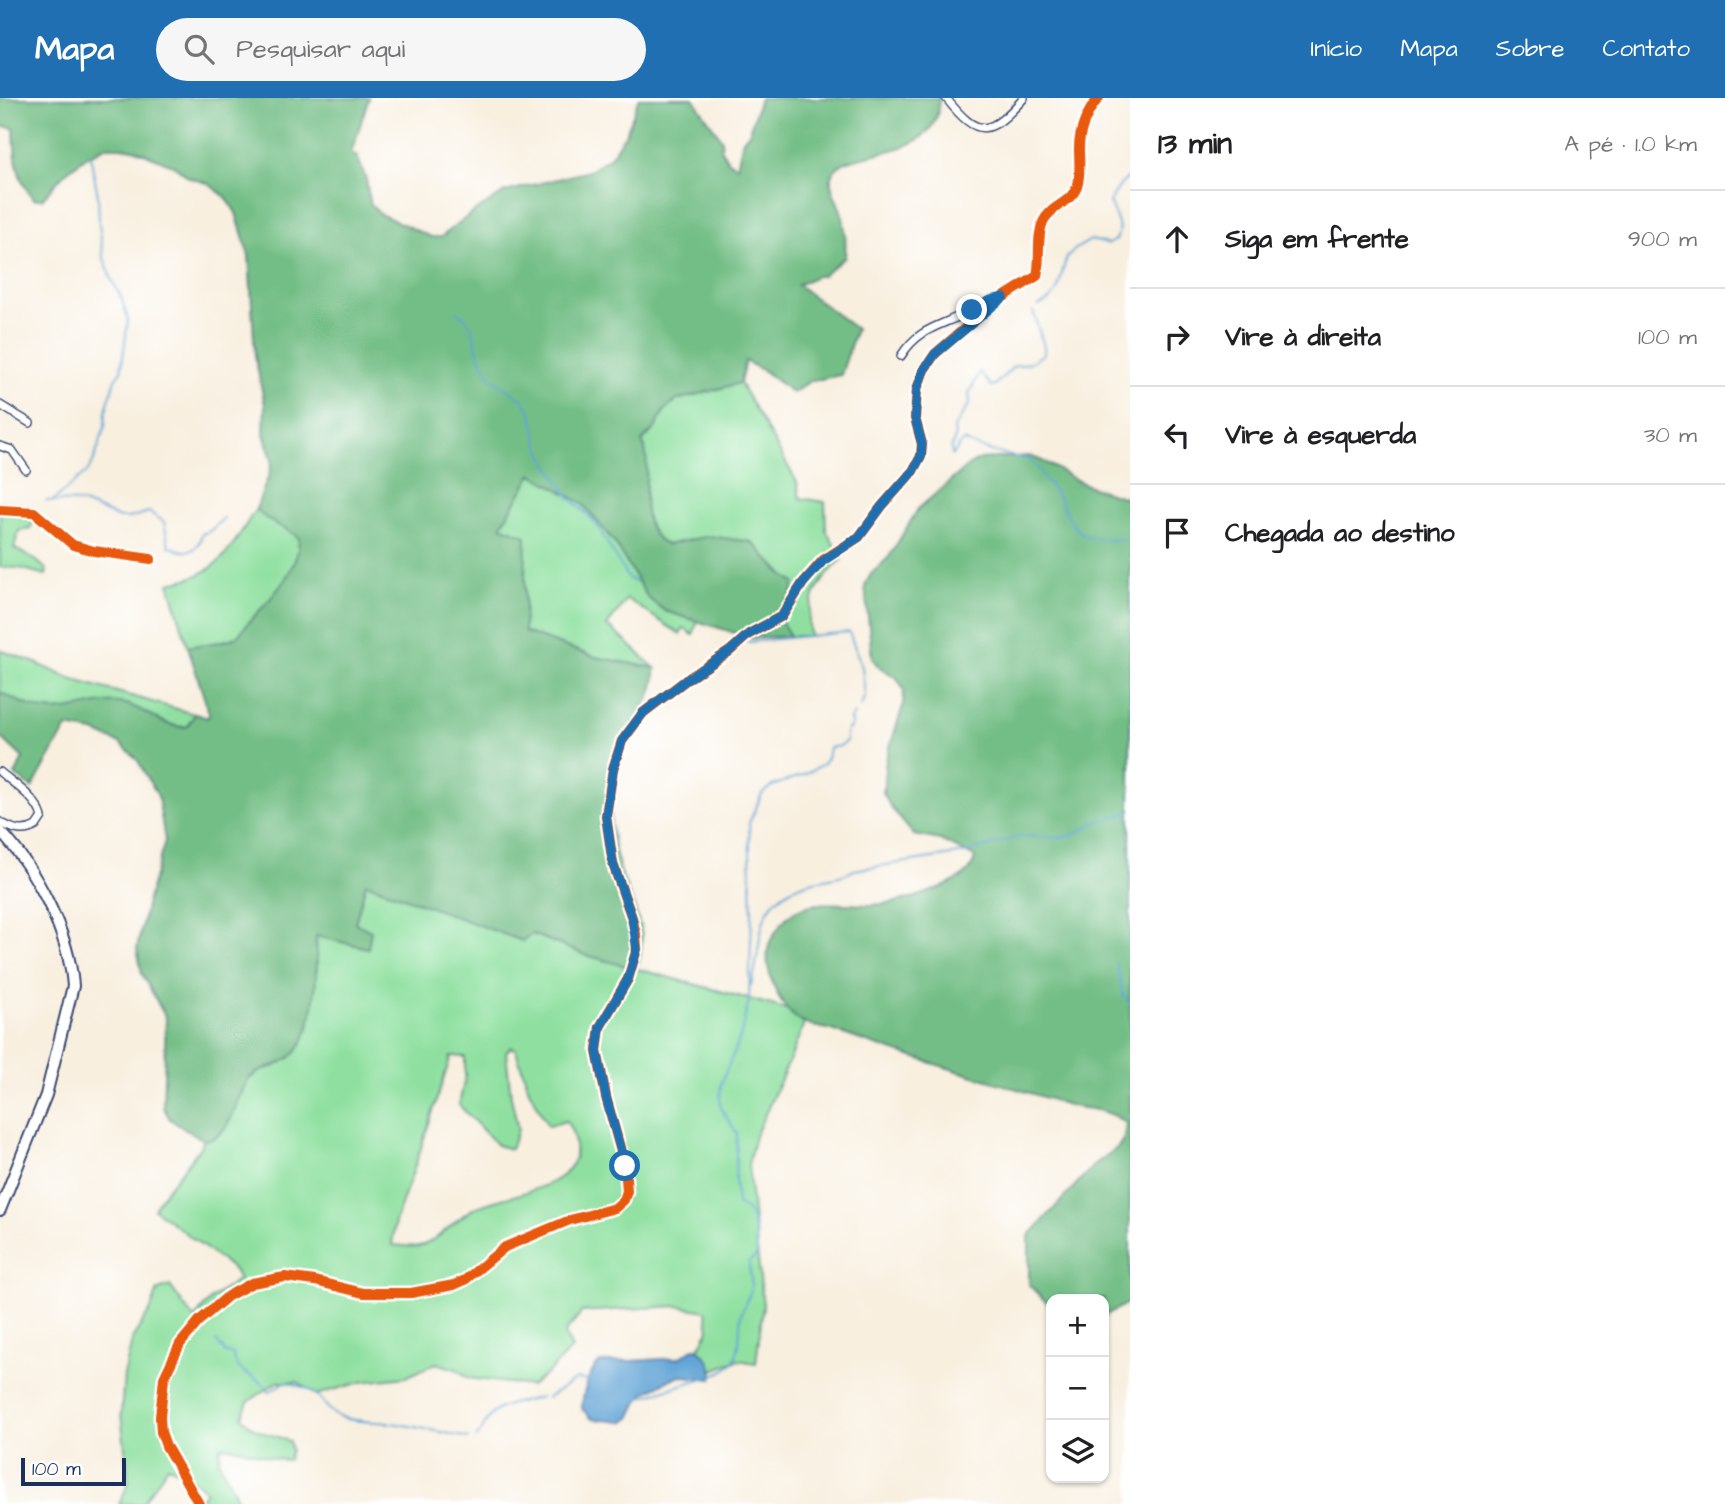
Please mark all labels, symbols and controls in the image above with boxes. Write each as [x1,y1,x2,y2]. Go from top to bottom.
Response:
search box [156,18,646,81]
text: Mapa [35,26,114,72]
icon: search [180,30,218,68]
text: Pesquisar aqui [236,31,405,67]
text: Início [1311,32,1362,66]
text: Mapa [1400,32,1458,66]
text: Sobre [1496,32,1564,66]
text: Contato [1602,32,1690,66]
text: 13 min [1158,123,1232,165]
text: A pé · 1.0 km [1564,128,1697,160]
icon: ahead [1158,220,1196,258]
text: Siga em frente [1225,221,1409,257]
text: 900 m [1628,223,1697,255]
route end [956,294,987,325]
icon: right [1158,318,1196,356]
text: Vire à direita [1225,319,1381,355]
text: 100 m [1638,321,1697,353]
icon: left [1158,416,1196,454]
text: Vire à esquerda [1225,417,1416,453]
text: 30 m [1644,419,1697,451]
icon: arrive [1158,514,1196,552]
text: Chegada ao destino [1225,515,1455,551]
route start [609,1150,640,1181]
map controls [1046,1294,1109,1483]
button: + [1046,1294,1109,1357]
button: − [1046,1357,1109,1420]
button: layers [1046,1420,1109,1483]
scale bar [21,1455,126,1487]
text: 100 m [32,1456,81,1483]

